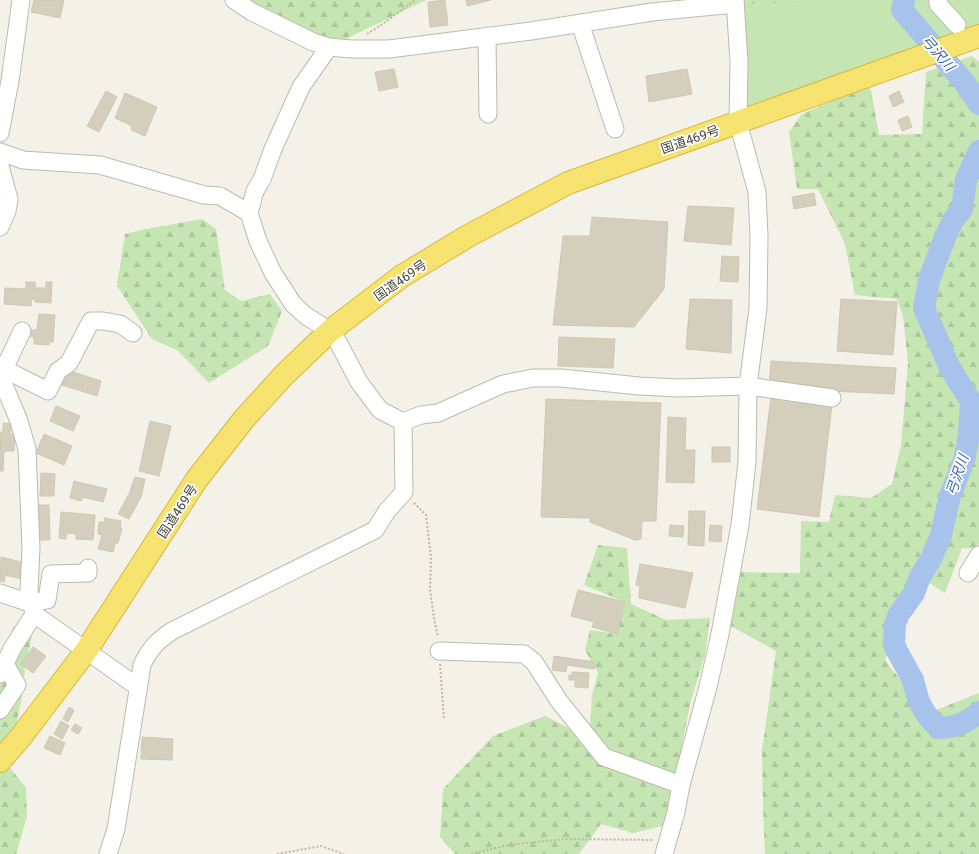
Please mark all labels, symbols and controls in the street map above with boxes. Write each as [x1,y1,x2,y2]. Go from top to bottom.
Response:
water label: 弓沢川 [918,32,959,76]
street label: 国道469号 [659,122,721,156]
street label: 国道469号 [371,257,430,304]
water label: 弓沢川 [943,451,972,497]
street label: 国道469号 [155,482,200,541]

